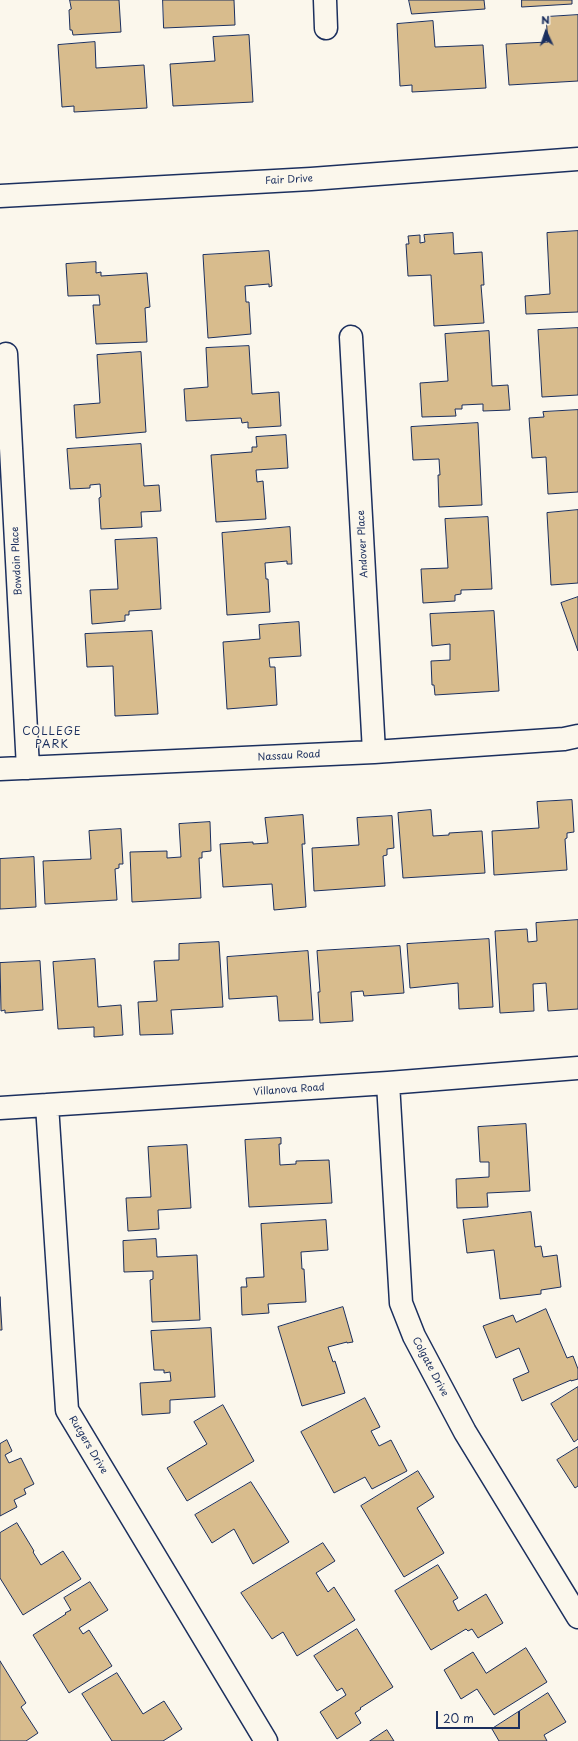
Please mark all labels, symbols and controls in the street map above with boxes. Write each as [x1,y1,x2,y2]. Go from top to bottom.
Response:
text: N [541,11,550,28]
north arrow [526,12,566,52]
street label: Fair Drive [265,173,313,187]
street label: Andover Place [355,510,371,578]
street label: Bowdoin Place [9,526,25,596]
district label: COLLEGE PARK [23,725,81,751]
street label: Nassau Road [257,748,321,764]
street label: Villanova Road [253,1082,325,1098]
street label: Colgate Drive [409,1335,451,1399]
street label: Rutgers Drive [66,1414,110,1476]
scale bar [438,1703,522,1729]
text: 20 m [443,1709,474,1727]

